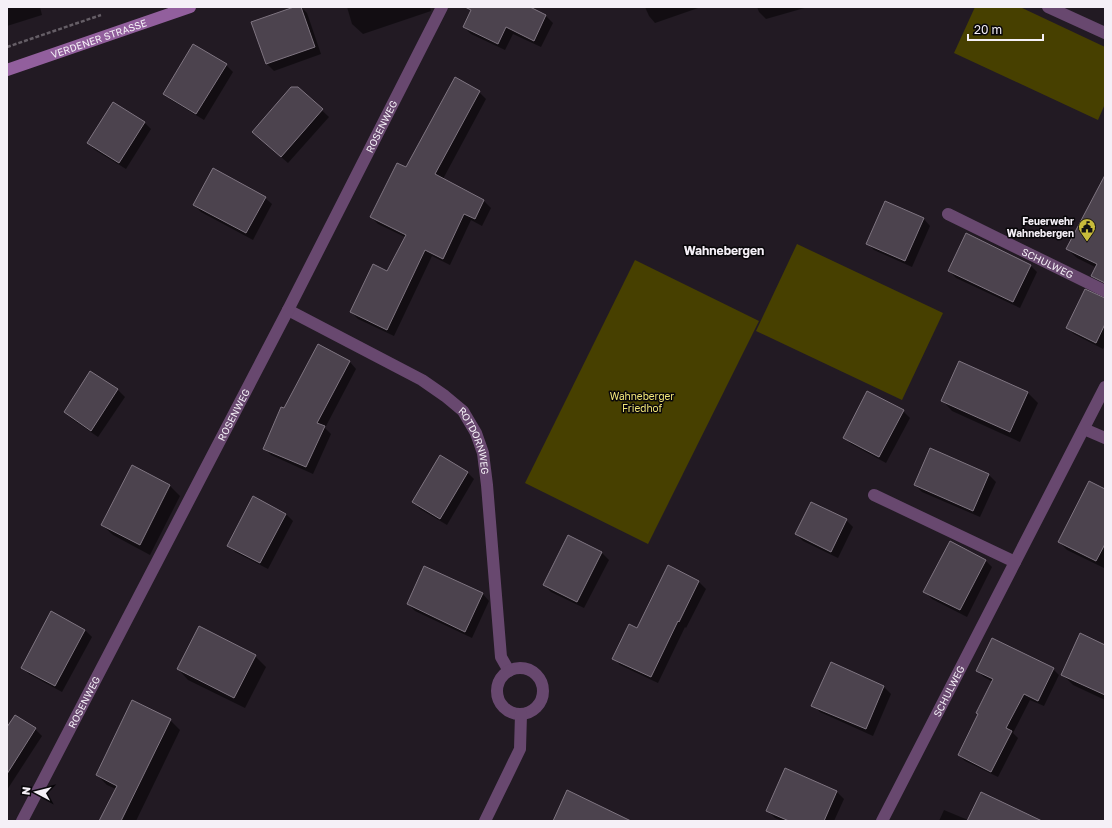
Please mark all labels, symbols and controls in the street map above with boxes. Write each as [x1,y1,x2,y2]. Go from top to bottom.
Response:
street label: VERDENER STRASSE [49,16,148,60]
scale bar [968,16,1043,42]
text: 20 m [974,22,1002,37]
street label: ROSENWEG [363,98,400,155]
place label: Feuerwehr Wahnebergen [1007,215,1074,239]
public building icon: Feuerwehr Wahnebergen [1077,217,1097,242]
district label: Wahnebergen [684,243,764,258]
street label: SCHULWEG [1020,245,1075,281]
street label: ROSENWEG [215,387,252,443]
park label: Wahneberger Friedhof [610,390,674,414]
street label: ROTDORNWEG [456,404,492,475]
street label: SCHULWEG [931,663,967,719]
street label: ROSENWEG [65,674,102,730]
north arrow [16,772,56,812]
text: N [19,786,33,796]

